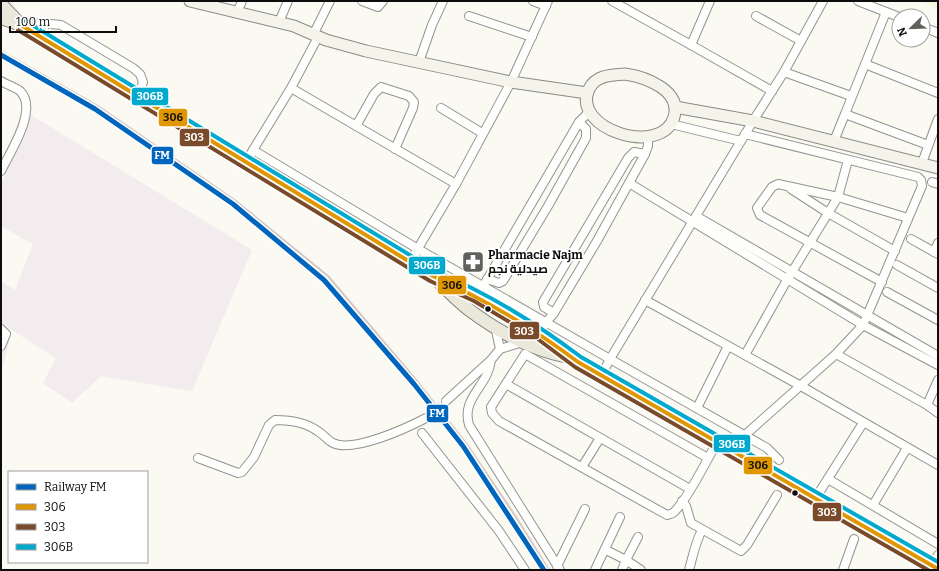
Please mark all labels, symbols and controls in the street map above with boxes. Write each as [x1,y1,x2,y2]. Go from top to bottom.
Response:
scale bar [10,8,116,34]
north arrow [891,8,931,48]
text: 100 m [16,15,51,29]
text: N [894,25,910,38]
line badge: 306B [131,87,169,106]
text: 306B [137,90,163,103]
line badge: 306 [158,108,188,127]
text: 306 [163,111,183,124]
line badge: 303 [179,128,210,147]
text: 303 [184,131,204,144]
line badge: FM [151,146,174,165]
text: FM [154,149,170,162]
place label: Pharmacie Najm صيدلية نجم [488,248,583,277]
pharmacy icon: Pharmacie Najm صيدلية نجم [460,249,486,275]
line badge: 306B [408,256,446,275]
text: 306B [414,259,440,272]
line badge: 306 [437,275,467,295]
text: 306 [442,279,462,292]
unlabelled marker [483,304,493,314]
line badge: 303 [509,321,540,340]
text: 303 [514,325,534,338]
line badge: FM [426,404,449,423]
text: FM [429,407,445,420]
line badge: 306B [713,434,751,453]
text: 306B [719,438,745,451]
line badge: 306 [743,456,773,475]
text: 306 [748,459,768,472]
legend [8,471,148,563]
text: Railway FM [44,480,107,494]
unlabelled marker [790,488,800,498]
text: 306 [44,500,66,514]
line badge: 303 [812,502,842,522]
text: 303 [817,506,837,519]
text: 303 [44,520,66,534]
text: 306B [44,540,73,554]

